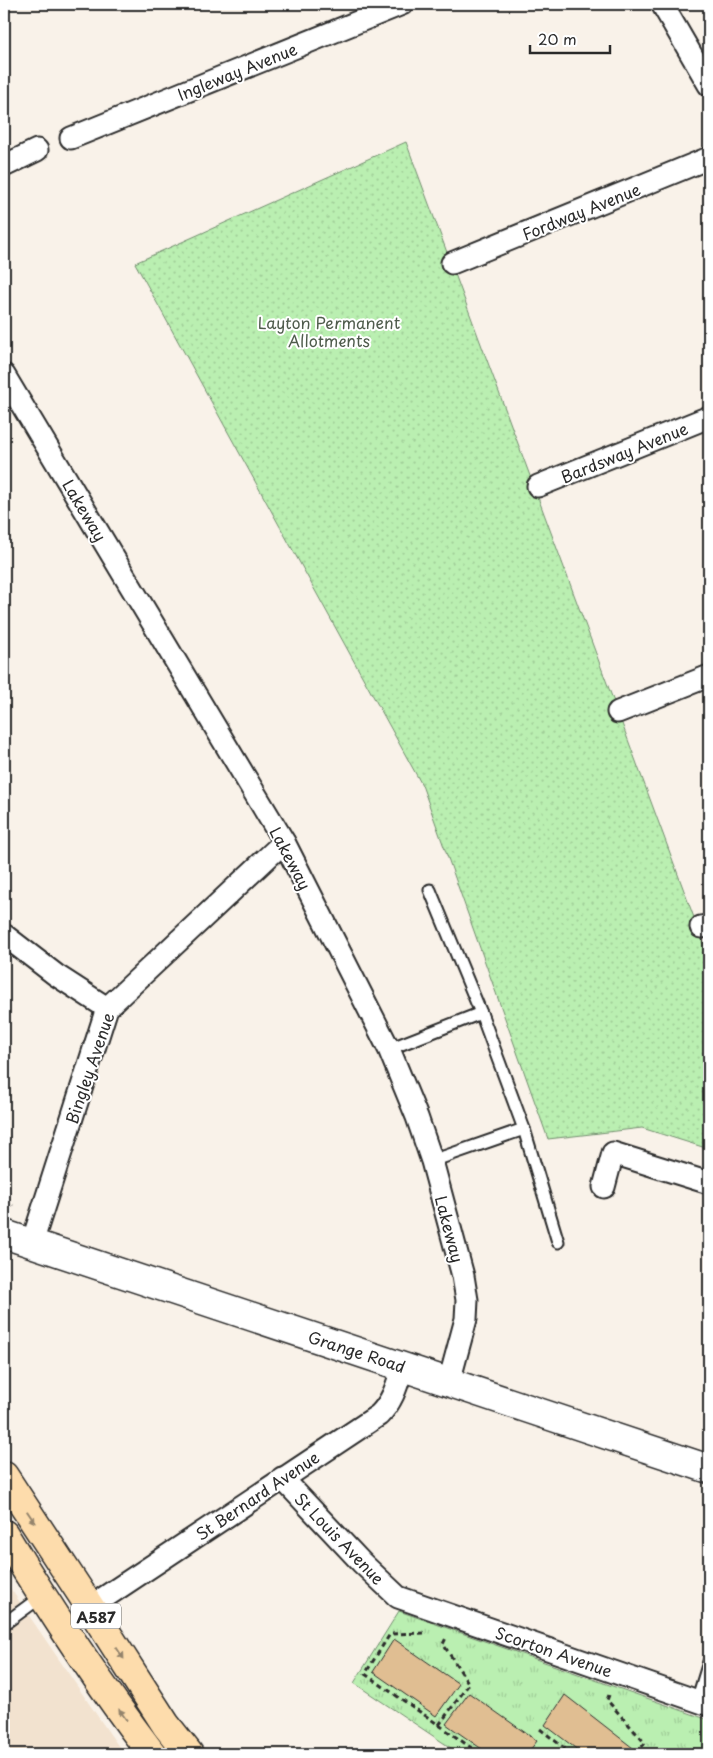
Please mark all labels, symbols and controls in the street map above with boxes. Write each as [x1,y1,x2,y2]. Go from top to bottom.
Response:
scale bar [530,22,610,54]
text: 20 m [538,27,577,50]
street label: Ingleway Avenue [174,36,301,106]
street label: Fordway Avenue [518,176,644,246]
park label: Layton Permanent Allotments [258,310,401,352]
street label: Bardsway Avenue [557,415,691,488]
street label: Lakeway [57,475,113,545]
street label: Lakeway [264,822,318,894]
street label: Bingley Avenue [59,1009,119,1127]
street label: Lakeway [430,1193,470,1265]
street label: Grange Road [305,1324,409,1378]
street label: St Bernard Avenue [190,1444,324,1545]
street label: St Louis Avenue [290,1487,390,1590]
one-way arrow [26,1510,36,1524]
road number: A587 [71,1604,121,1628]
street label: Scorton Avenue [492,1620,616,1682]
one-way arrow [115,1646,125,1660]
one-way arrow [118,1708,128,1722]

